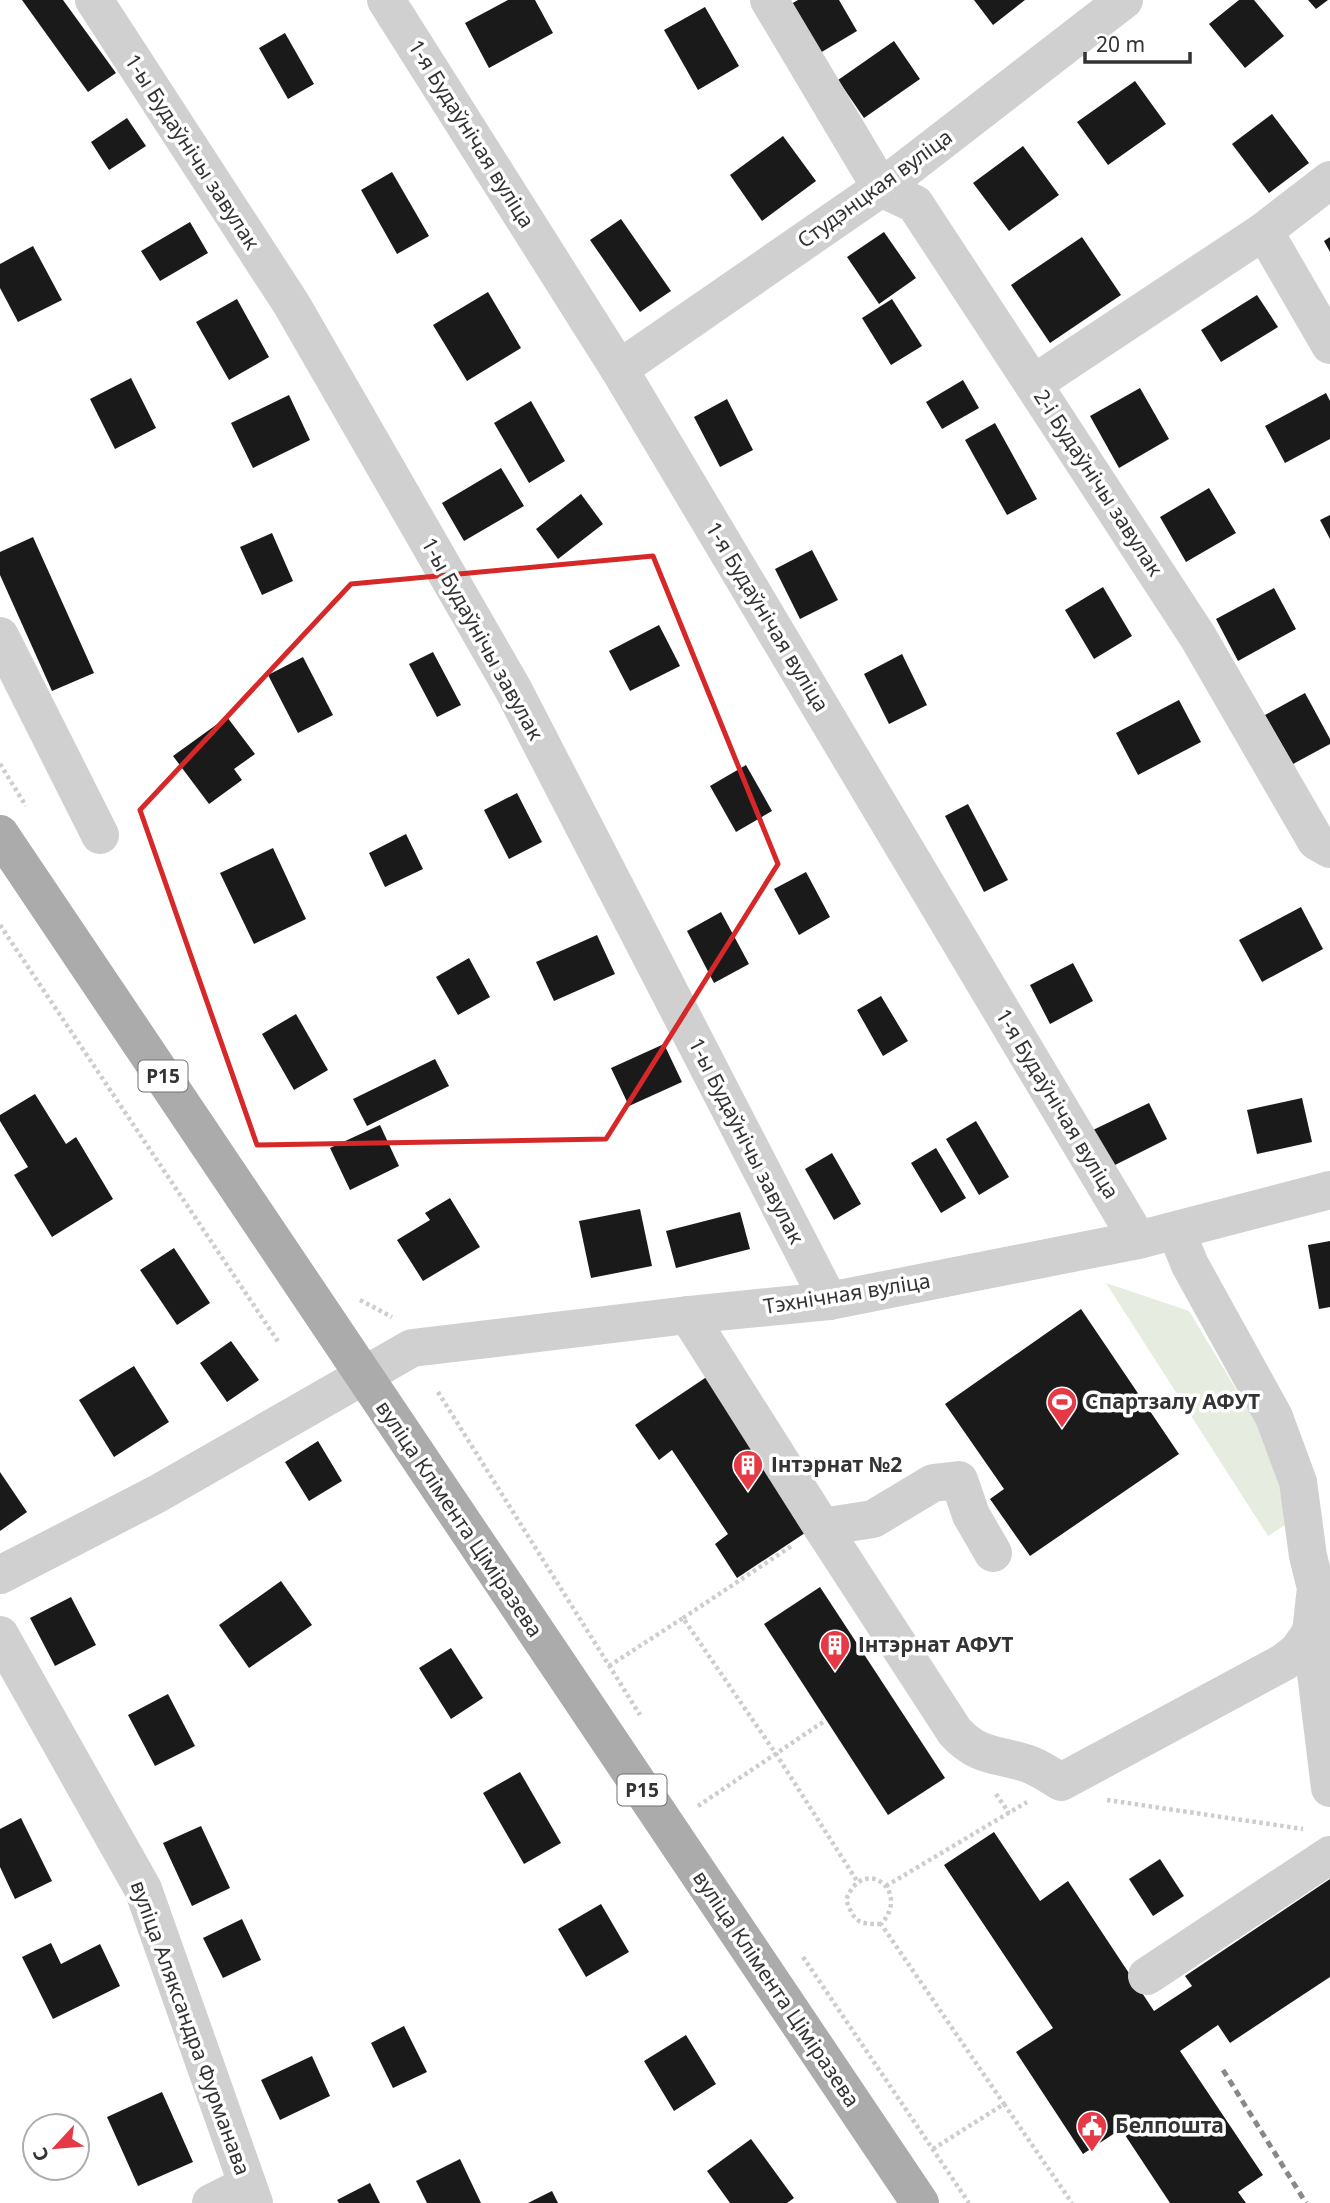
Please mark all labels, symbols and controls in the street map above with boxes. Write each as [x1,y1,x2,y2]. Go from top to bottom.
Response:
scale bar [1085,21,1190,65]
text: 20 m [1096,30,1145,58]
street label: 1-я Будаўнічая вуліца [402,34,541,233]
street label: 1-ы Будаўнічы завулак [119,48,267,255]
street label: Студэнцкая вуліца [791,122,958,254]
street label: 2-і Будаўнічы завулак [1028,384,1170,581]
street label: 1-я Будаўнічая вуліца [700,516,836,717]
street label: 1-ы Будаўнічы завулак [415,532,550,745]
street label: 1-я Будаўнічая вуліца [990,1003,1126,1204]
street label: 1-ы Будаўнічы завулак [683,1033,811,1248]
road number: Р15 [138,1060,188,1092]
street label: Тэхнічная вуліца [761,1266,932,1320]
sports icon: Спартзалу АФУТ [1045,1385,1079,1429]
place label: Спартзалу АФУТ [1085,1387,1260,1415]
street label: вуліца Клімента Ціміразева [370,1395,550,1642]
building icon: Інтэрнат №2 [731,1448,765,1492]
place label: Інтэрнат №2 [771,1450,902,1478]
building icon: Інтэрнат АФУТ [818,1628,852,1672]
place label: Інтэрнат АФУТ [858,1630,1013,1658]
road number: Р15 [618,1774,666,1806]
street label: вуліца Клімента Ціміразева [687,1865,867,2112]
street label: вуліца Аляксандра Фурманава [124,1876,257,2179]
public building icon: Белпошта [1075,2109,1109,2153]
place label: Белпошта [1115,2111,1224,2139]
north arrow [21,2112,91,2182]
text: С [26,2143,55,2166]

